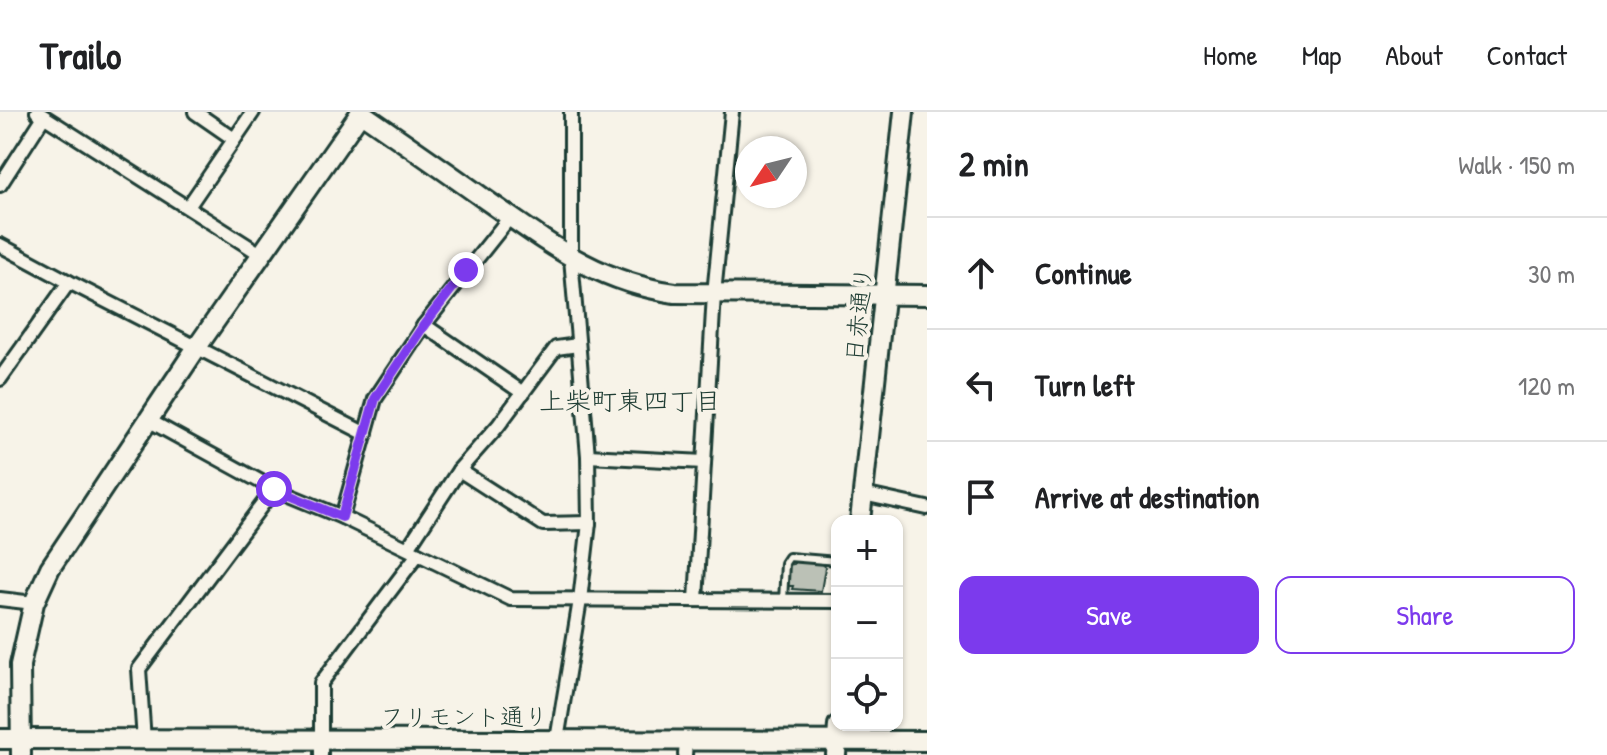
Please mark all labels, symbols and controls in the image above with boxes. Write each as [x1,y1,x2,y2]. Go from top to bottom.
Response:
text: Trailo [40,29,121,81]
text: Home [1203,36,1258,74]
text: Map [1302,36,1341,74]
text: About [1385,36,1443,74]
text: Contact [1487,36,1567,74]
north arrow [735,136,807,208]
text: 2 min [959,141,1029,187]
text: Walk · 150 m [1458,147,1575,182]
icon: ahead [959,251,1003,295]
route end [448,252,484,288]
text: Continue [1035,253,1132,293]
text: 30 m [1528,256,1575,291]
street label: 日赤通り [837,265,879,363]
icon: left [959,363,1003,407]
text: Turn left [1035,365,1134,405]
text: 120 m [1518,368,1575,403]
district label: 上柴町東四丁目 [539,383,721,418]
route start [256,471,292,507]
icon: arrive [959,475,1003,519]
text: Arrive at destination [1035,477,1260,517]
map controls [831,515,903,731]
button: + [831,515,903,587]
button: Save [959,576,1259,654]
button: Share [1275,576,1575,654]
button: − [831,587,903,659]
button: locate [831,659,903,731]
street label: フリモント通り [380,700,548,732]

